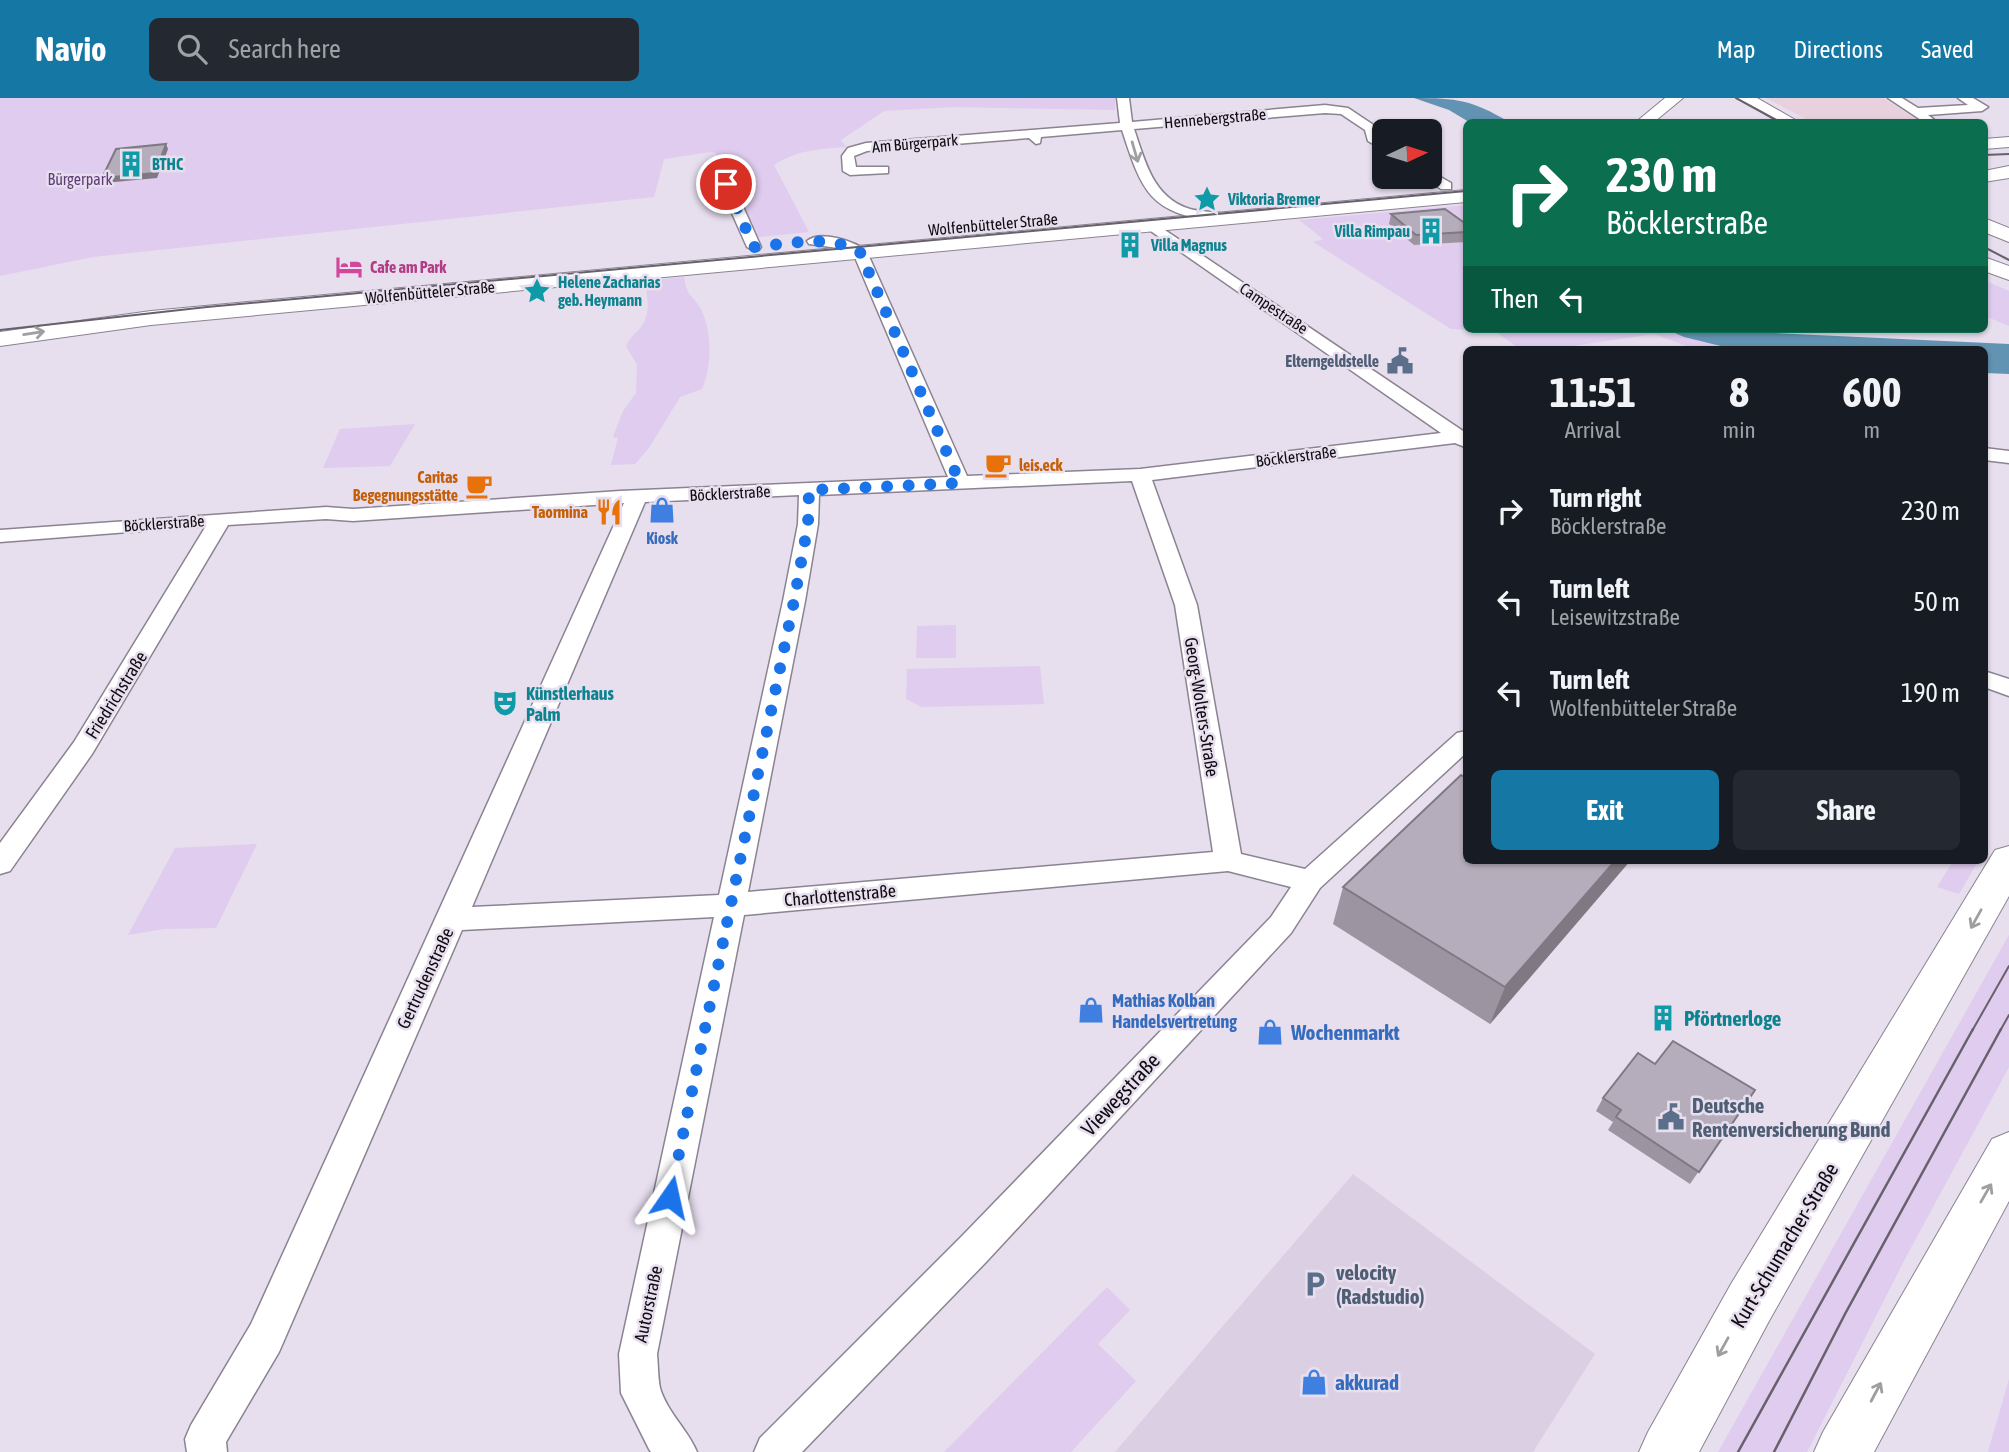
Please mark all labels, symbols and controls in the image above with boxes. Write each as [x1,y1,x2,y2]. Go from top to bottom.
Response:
search box [149,18,639,81]
text: Navio [35,30,107,68]
icon: search [173,30,211,68]
text: Search here [229,34,341,64]
text: Map [1717,36,1755,63]
text: Directions [1793,36,1883,63]
text: Saved [1921,36,1974,63]
street label: Hennebergstraße [1163,105,1267,132]
north arrow [1372,119,1442,189]
map controls [1372,119,1442,189]
street label: Am Bürgerpark [871,130,959,157]
one-way arrow [1129,140,1142,162]
text: 230 m [1606,146,1717,202]
icon: right [1491,147,1582,238]
building icon: BTHC [116,149,146,179]
pin [696,154,756,214]
place label: BTHC [152,155,184,173]
icon: arrive [707,165,745,203]
park label: Bürgerpark [48,170,112,189]
place icon: Viktoria Bremer [1192,184,1222,214]
place label: Viktoria Bremer [1227,190,1320,208]
text: Böcklerstraße [1606,204,1768,241]
street label: Wolfenbütteler Straße [927,209,1059,239]
building icon: Villa Rimpau [1416,216,1446,246]
place label: Villa Rimpau [1333,222,1410,240]
building icon: Villa Magnus [1115,230,1145,260]
place label: Villa Magnus [1150,236,1227,254]
hotel icon: Cafe am Park [334,252,364,282]
place label: Cafe am Park [370,258,447,276]
place label: Helene Zacharias geb. Heymann [558,273,661,309]
place icon: Helene Zacharias geb. Heymann [522,276,552,306]
street label: Wolfenbütteler Straße [364,277,496,307]
street label: Campestraße [1236,279,1311,338]
icon: left [1553,280,1591,318]
text: Then [1491,284,1539,314]
one-way arrow [22,327,45,340]
public building icon: Elterngeldstelle [1385,346,1415,376]
place label: Elterngeldstelle [1285,352,1379,370]
text: 11:51 [1550,368,1636,416]
text: 8 [1729,368,1749,416]
text: 600 [1842,368,1901,416]
text: Arrival [1565,417,1621,443]
text: min [1723,417,1756,443]
text: m [1864,417,1880,443]
street label: Böcklerstraße [1255,442,1337,470]
cafe icon: leis.eck [983,450,1013,480]
place label: leis.eck [1019,456,1064,474]
place label: Caritas Begegnungsstätte [353,468,458,504]
cafe icon: Caritas Begegnungsstätte [464,471,494,501]
street label: Böcklerstraße [689,482,771,504]
text: Turn right [1550,483,1641,513]
icon: right [1491,492,1529,530]
shop icon: Kiosk [647,495,677,525]
text: 230 m [1901,496,1960,526]
restaurant icon: Taormina [594,497,624,527]
place label: Taormina [532,503,588,521]
street label: Böcklerstraße [123,511,205,535]
text: Böcklerstraße [1550,513,1666,539]
place label: Kiosk [646,529,679,547]
text: Turn left [1550,574,1630,604]
icon: left [1491,583,1529,621]
text: 50 m [1913,587,1960,617]
text: Leisewitzstraße [1550,604,1680,630]
street label: Georg-Wolters-Straße [1181,636,1223,778]
street label: Friedrichstraße [81,647,151,743]
text: Turn left [1550,665,1630,695]
icon: left [1491,674,1529,712]
text: 190 m [1901,678,1960,708]
place label: Künstlerhaus Palm [526,683,614,725]
theatre icon: Künstlerhaus Palm [490,688,520,718]
text: Wolfenbütteler Straße [1550,695,1737,721]
button: Exit [1491,770,1719,850]
button: Share [1733,770,1960,850]
street label: Charlottenstraße [783,880,897,910]
one-way arrow [1969,909,1983,929]
street label: Gertrudenstraße [392,924,458,1032]
place label: Mathias Kolban Handelsvertretung [1112,990,1237,1032]
shop icon: Mathias Kolban Handelsvertretung [1076,995,1106,1025]
building icon: Pförtnerloge [1648,1003,1678,1033]
place label: Pförtnerloge [1684,1006,1781,1030]
shop icon: Wochenmarkt [1255,1017,1285,1047]
place label: Wochenmarkt [1290,1020,1400,1044]
street label: Viewegstraße [1076,1048,1164,1140]
place label: Deutsche Rentenversicherung Bund [1692,1093,1890,1141]
public building icon: Deutsche Rentenversicherung Bund [1656,1102,1686,1132]
street label: Kurt-Schumacher-Straße [1725,1158,1843,1332]
position arrow [633,1160,707,1234]
one-way arrow [1980,1183,1993,1204]
place label: velocity (Radstudio) [1336,1260,1425,1308]
street label: Autorstraße [630,1264,666,1344]
parking icon: velocity (Radstudio) [1300,1269,1330,1299]
one-way arrow [1716,1336,1729,1357]
shop icon: akkurad [1299,1367,1329,1397]
place label: akkurad [1335,1370,1399,1394]
one-way arrow [1869,1382,1883,1403]

